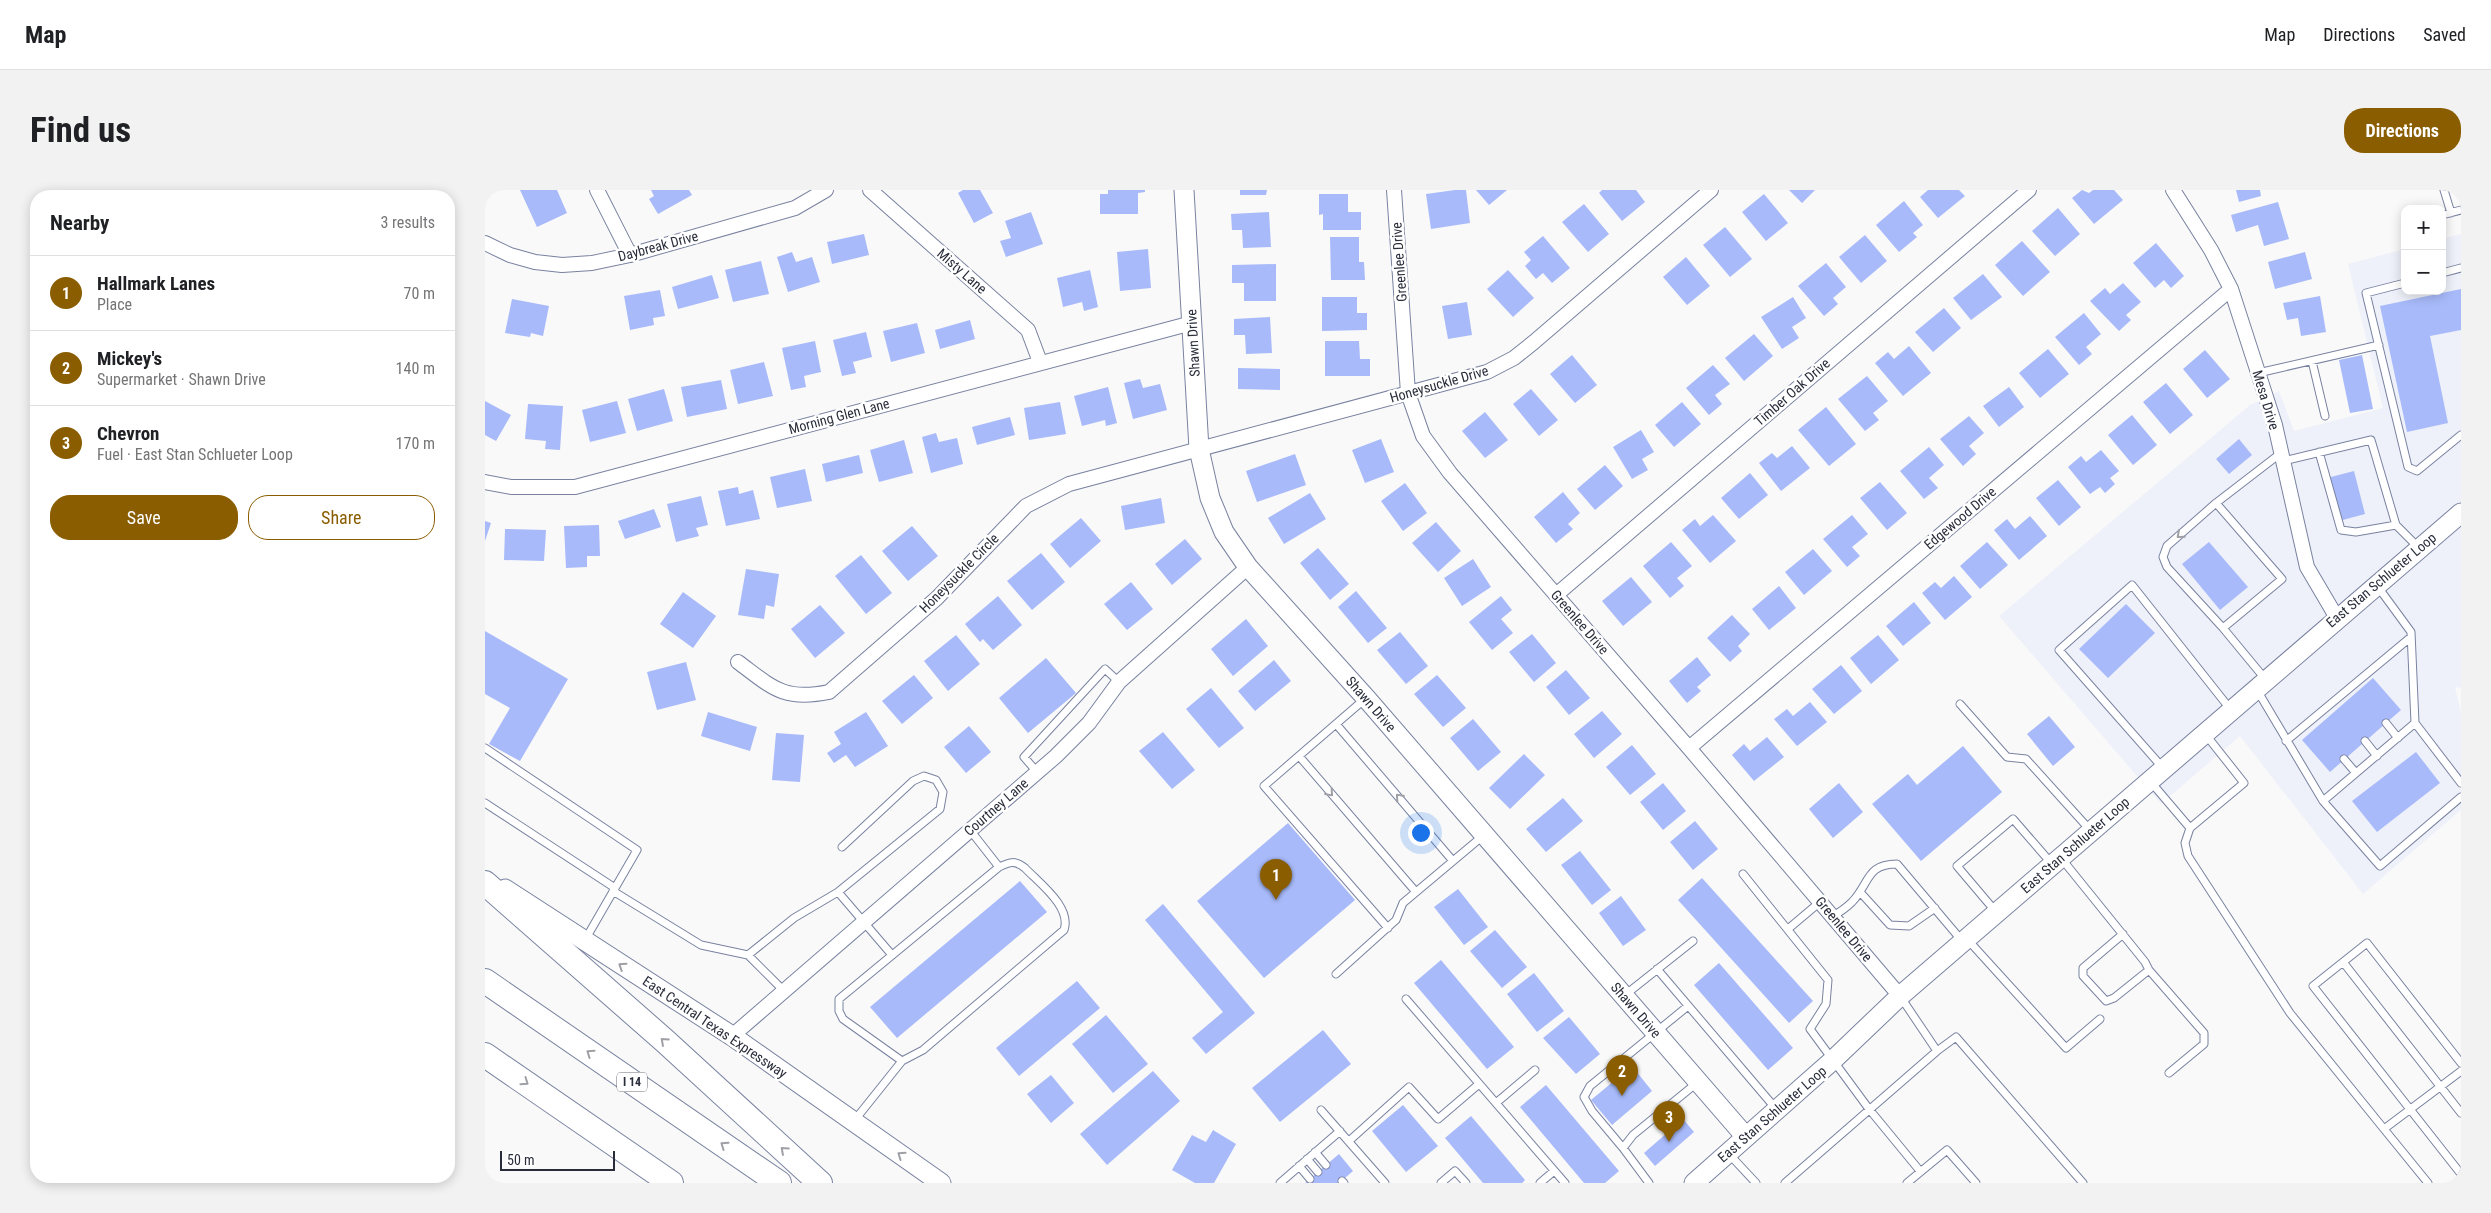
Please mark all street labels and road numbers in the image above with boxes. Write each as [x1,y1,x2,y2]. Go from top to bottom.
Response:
street label: Greenlee Drive [1388,221,1410,302]
street label: Daybreak Drive [616,228,700,264]
street label: Misty Lane [934,245,990,297]
street label: Shawn Drive [1183,308,1203,377]
street label: Timber Oak Drive [1751,355,1833,429]
street label: Honeysuckle Drive [1388,362,1490,406]
street label: Mesa Drive [2249,368,2283,432]
street label: Morning Glen Lane [787,395,891,437]
street label: Edgewood Drive [1921,483,1999,553]
street label: East Stan Schlueter Loop [2323,529,2439,631]
street label: Honeysuckle Circle [916,530,1002,616]
street label: Greenlee Drive [1548,587,1612,658]
street label: Shawn Drive [1343,673,1400,735]
street label: Courtney Lane [961,775,1032,839]
street label: East Stan Schlueter Loop [2018,794,2133,896]
street label: Greenlee Drive [1812,893,1876,965]
street label: East Central Texas Expressway [640,973,790,1081]
street label: Shawn Drive [1608,979,1665,1041]
street label: East Stan Schlueter Loop [1715,1063,1830,1165]
road number: I 14 [617,1072,647,1092]

